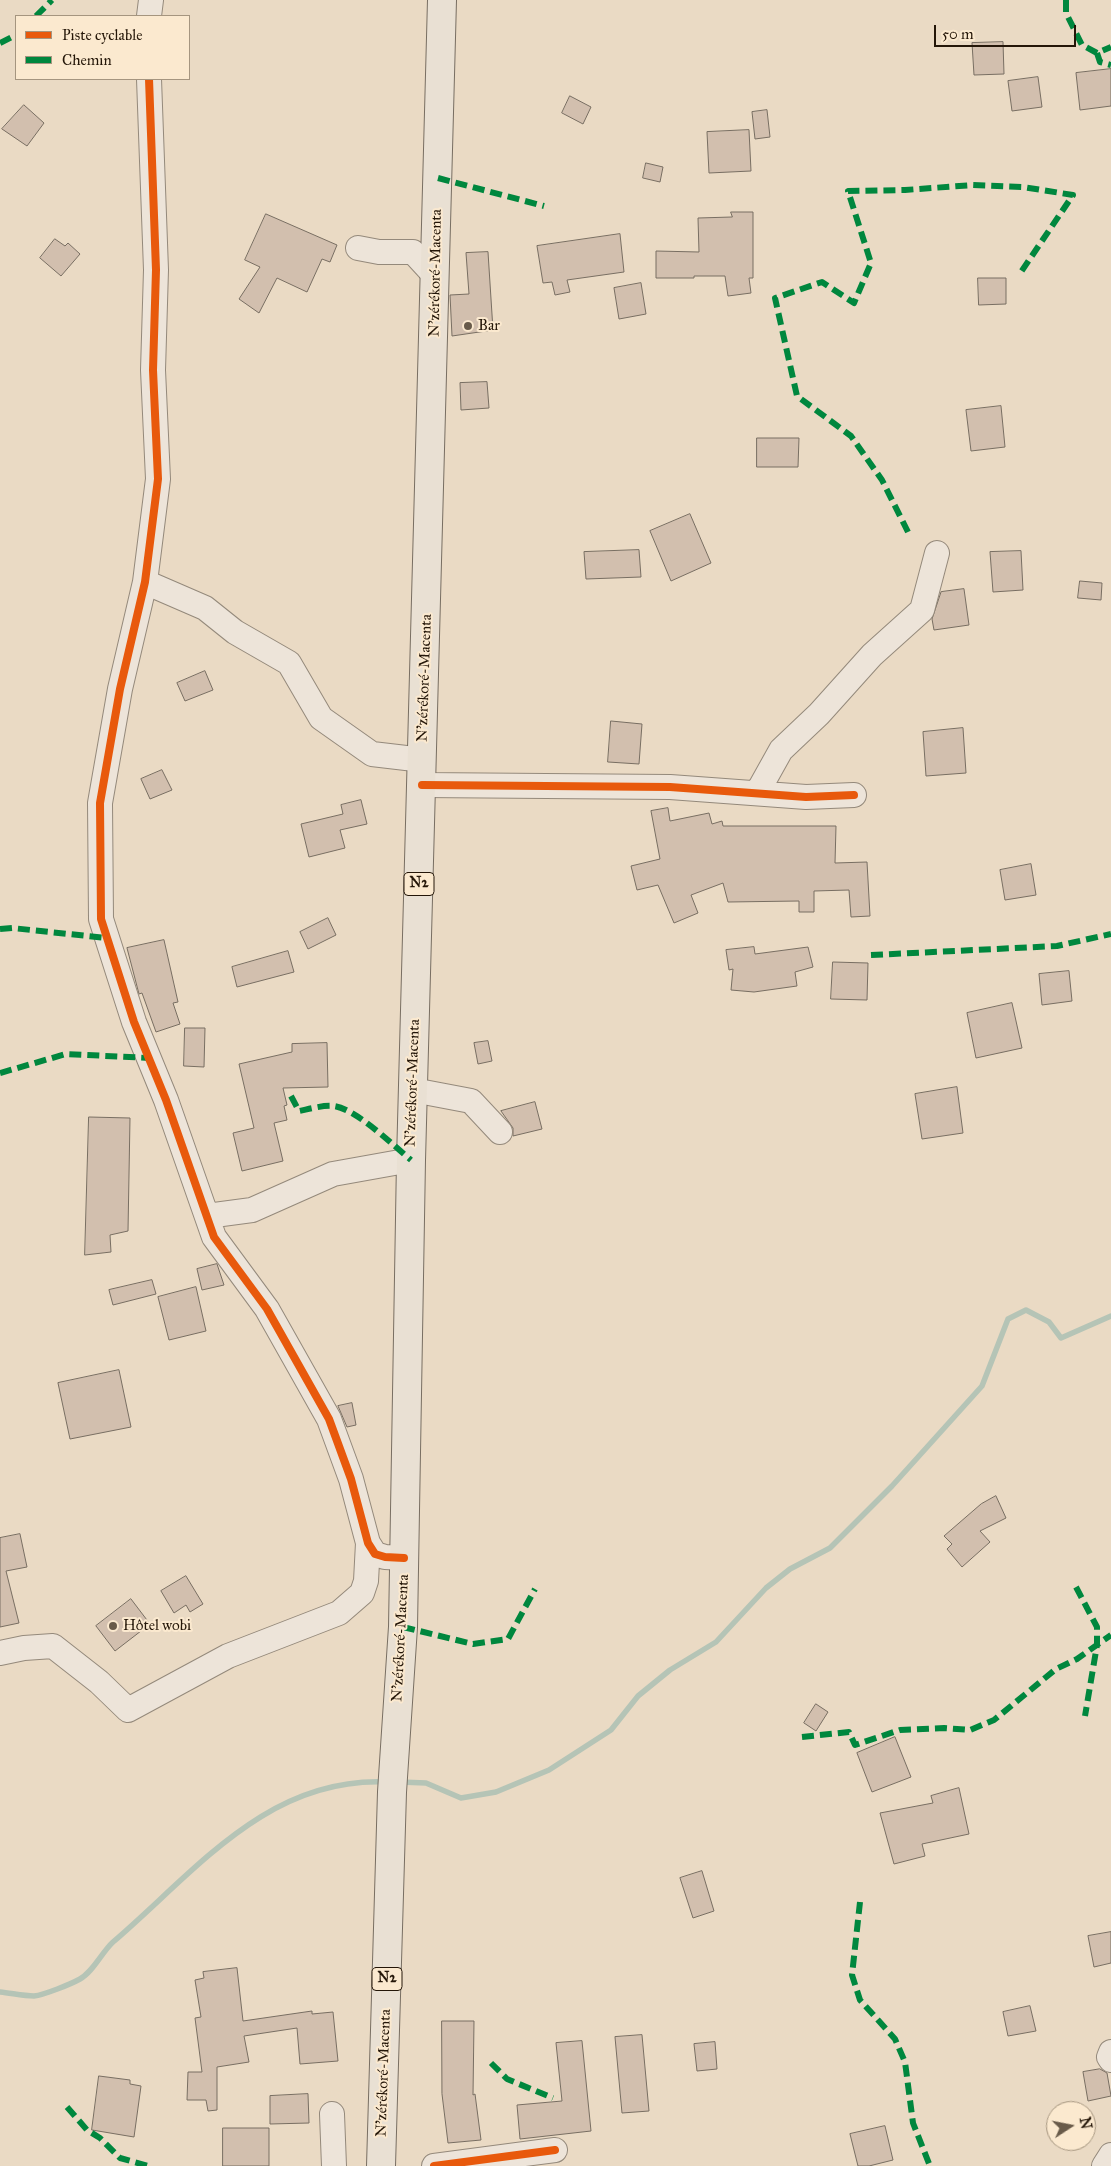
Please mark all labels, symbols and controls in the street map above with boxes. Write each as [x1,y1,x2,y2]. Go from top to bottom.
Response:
legend [15,15,190,80]
scale bar [936,15,1078,47]
text: 50 m [942,25,974,43]
text: Piste cyclable [62,26,142,44]
text: Chemin [62,51,112,69]
street label: N'zérékoré-Macenta [426,209,446,337]
place label: Bar [478,317,500,335]
marker: Bar [462,320,474,332]
street label: N'zérékoré-Macenta [414,614,436,742]
road number: N2 [404,872,434,896]
street label: N'zérékoré-Macenta [402,1019,424,1147]
street label: N'zérékoré-Macenta [389,1574,413,1702]
place label: Hôtel wobi [123,1617,191,1635]
marker: Hôtel wobi [107,1620,119,1632]
road number: N2 [372,1968,402,1990]
street label: N'zérékoré-Macenta [373,2009,395,2137]
north arrow [1046,2101,1096,2151]
text: N [1076,2116,1095,2131]

